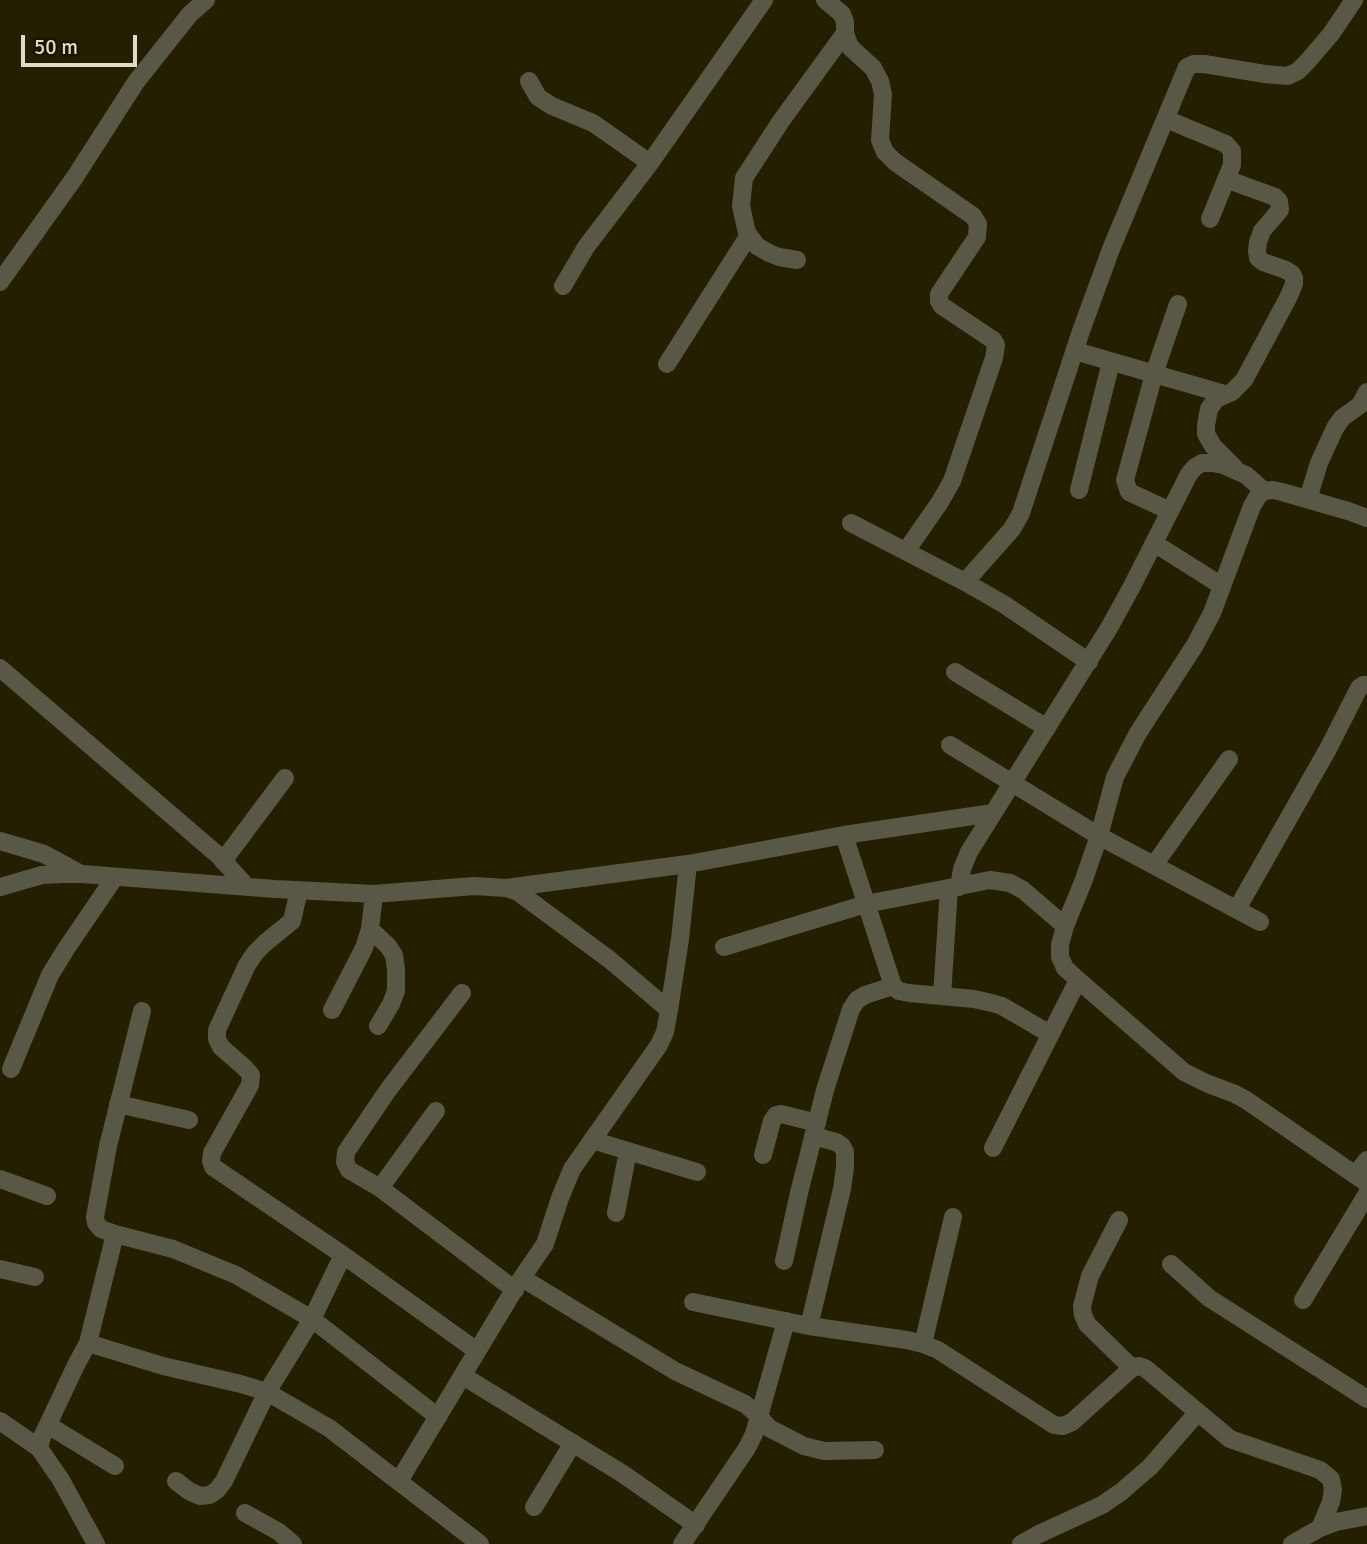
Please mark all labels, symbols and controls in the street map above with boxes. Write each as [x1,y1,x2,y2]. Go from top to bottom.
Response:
scale bar [24,21,140,65]
text: 50 m [34,34,78,60]

